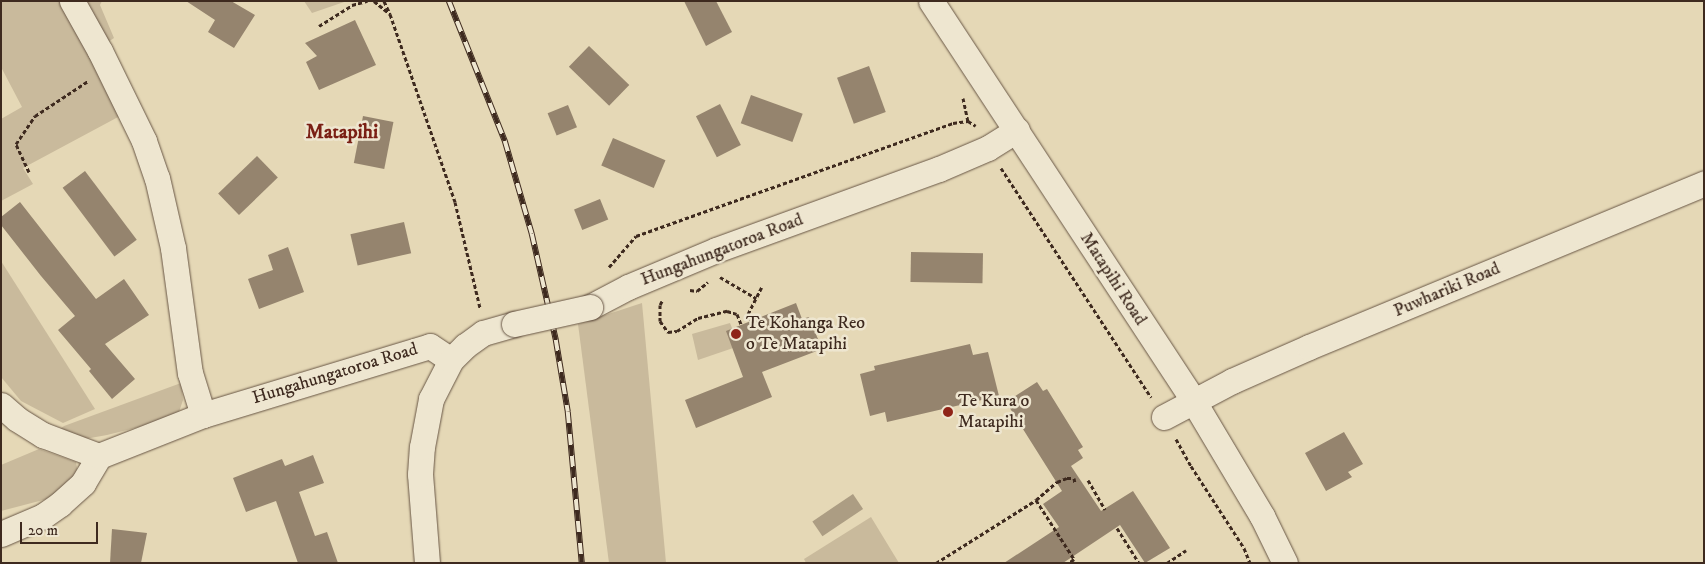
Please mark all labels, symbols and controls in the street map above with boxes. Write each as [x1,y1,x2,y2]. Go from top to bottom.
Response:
district label: Matapihi [306,120,378,144]
street label: Hungahungatoroa Road [638,209,806,291]
street label: Matapihi Road [1075,229,1151,329]
street label: Puwhariki Road [1391,258,1503,322]
place label: Te Kohanga Reo o Te Matapihi [746,313,865,356]
marker: Te Kohanga Reo o Te Matapihi [730,328,742,340]
street label: Hungahungatoroa Road [250,339,420,409]
place label: Te Kura o Matapihi [958,391,1029,434]
marker: Te Kura o Matapihi [942,406,954,418]
scale bar [22,512,100,544]
text: 20 m [28,521,58,540]

